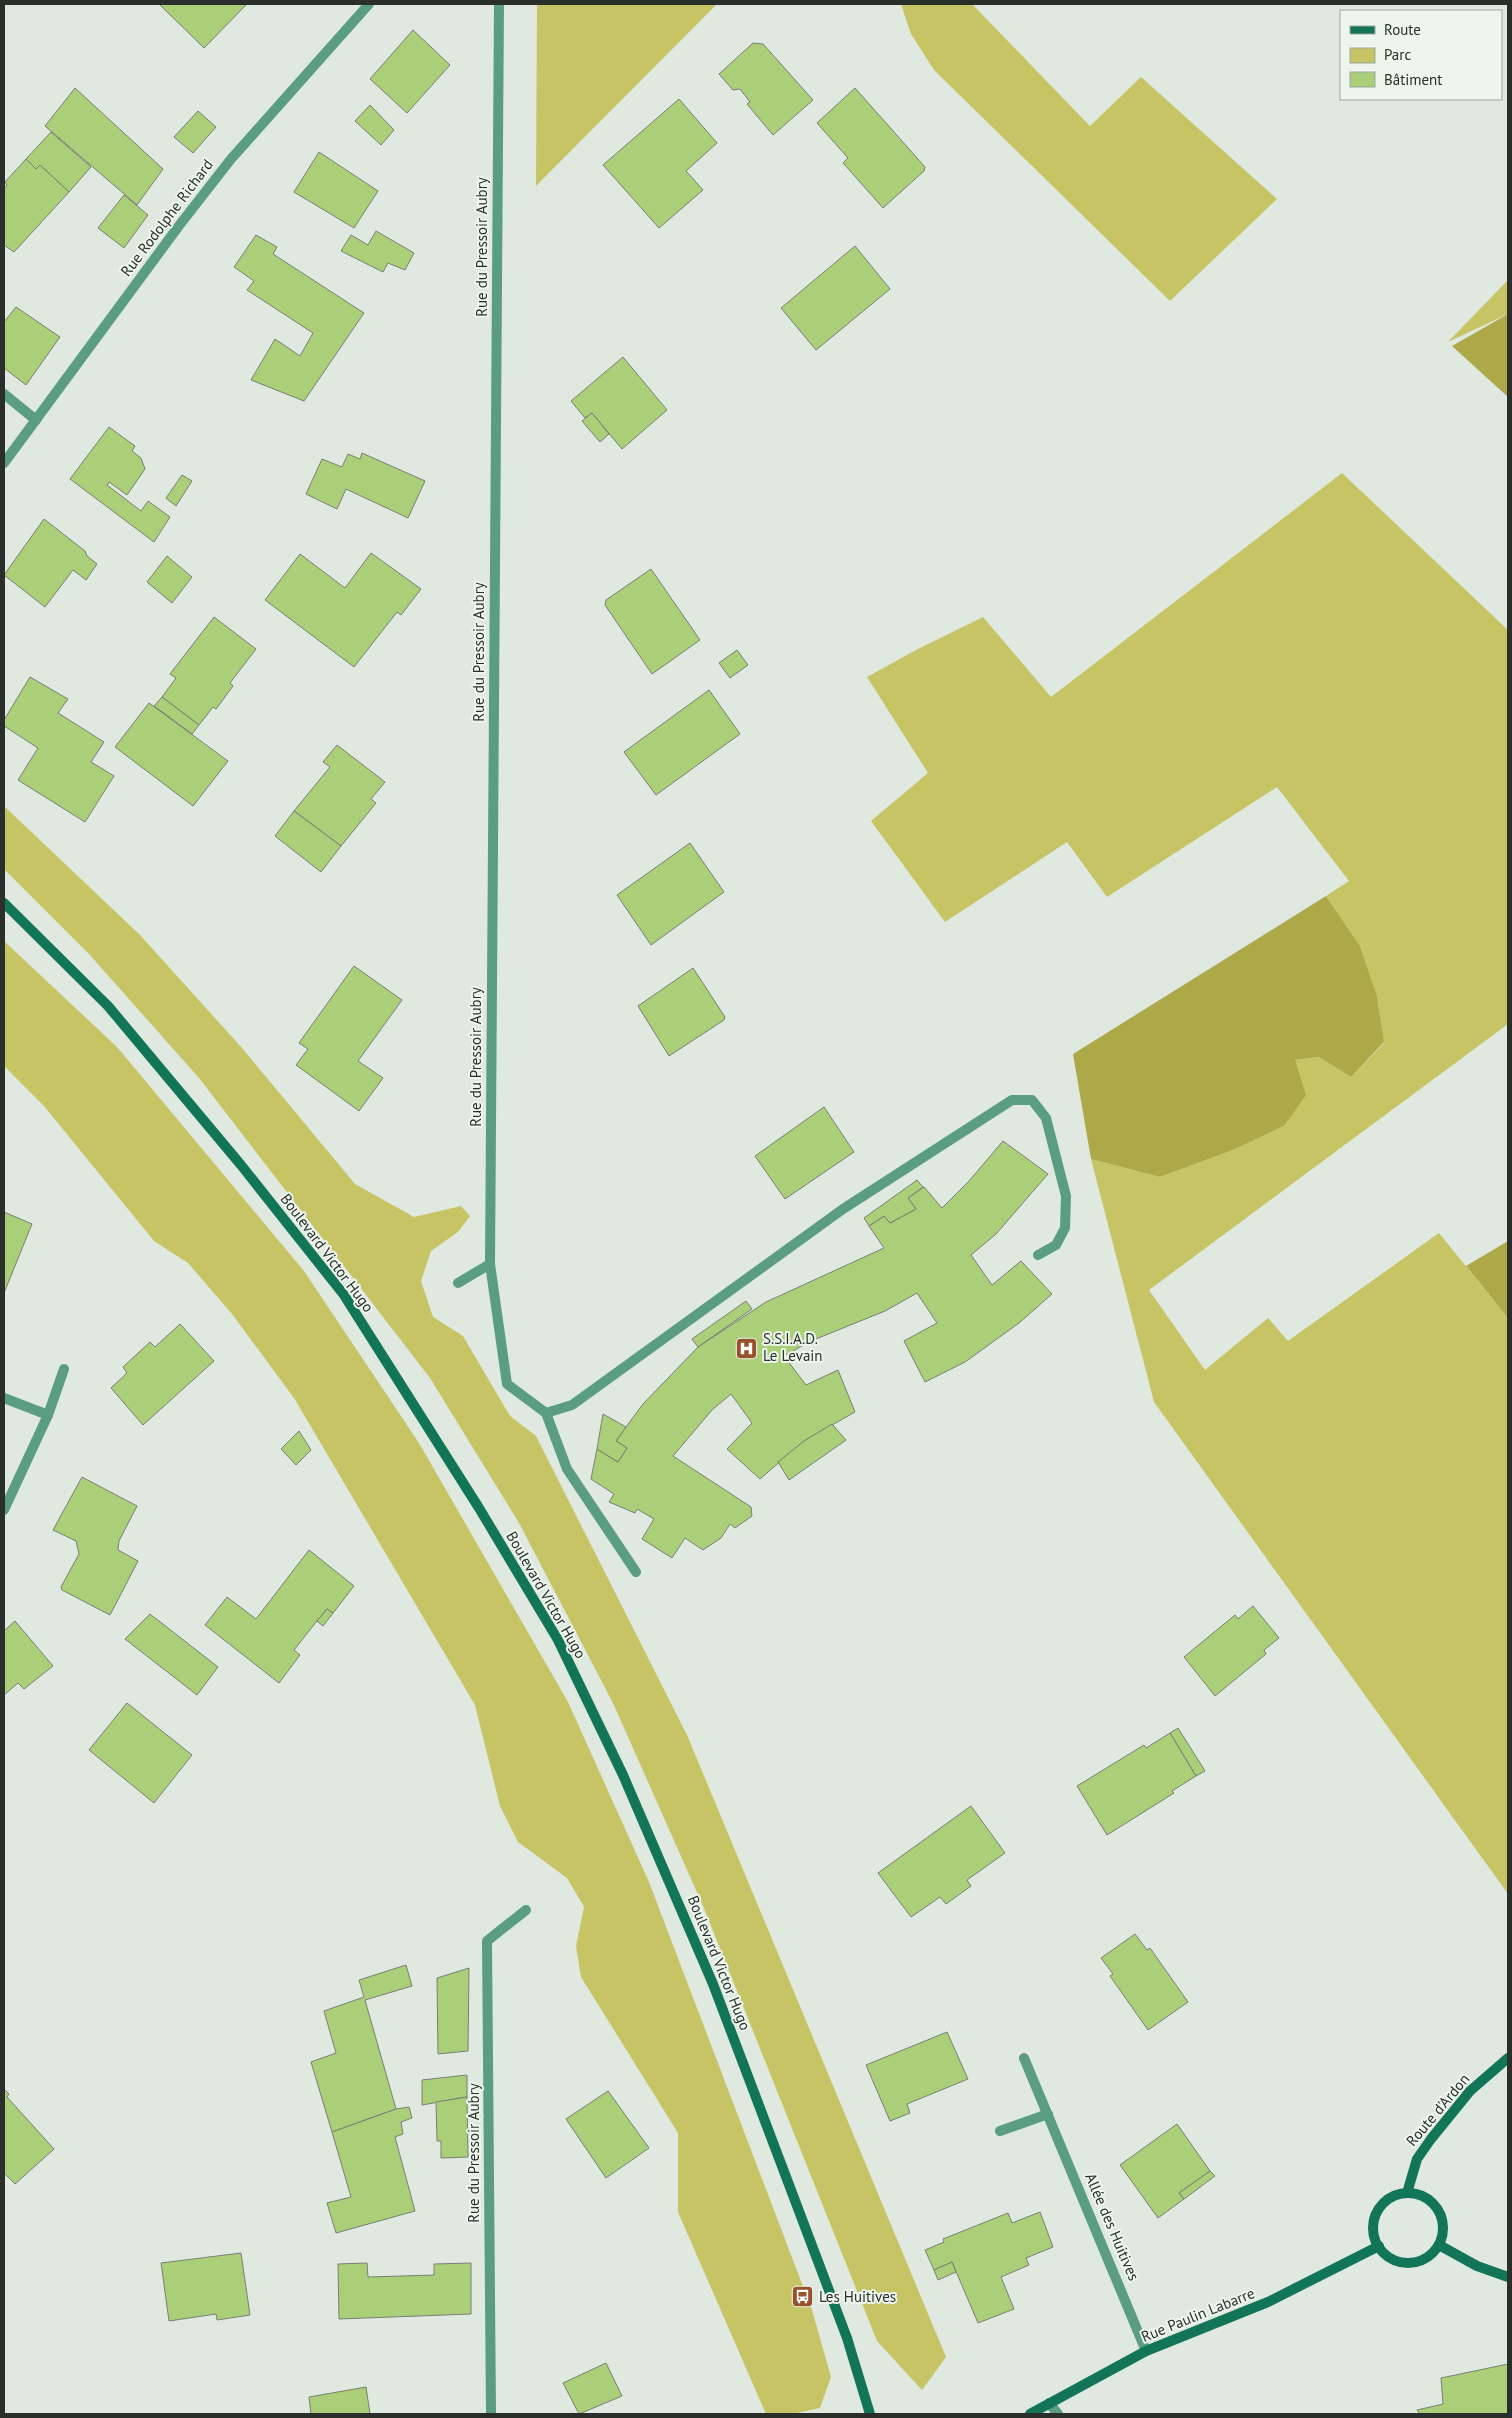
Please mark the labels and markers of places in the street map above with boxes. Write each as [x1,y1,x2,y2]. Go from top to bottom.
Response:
place label: S.S.I.A.D. Le Levain [763,1329,823,1365]
hospital icon: S.S.I.A.D. Le Levain [735,1336,759,1360]
bus stop icon: Les Huitives [791,2285,815,2309]
place label: Les Huitives [819,2287,896,2306]

